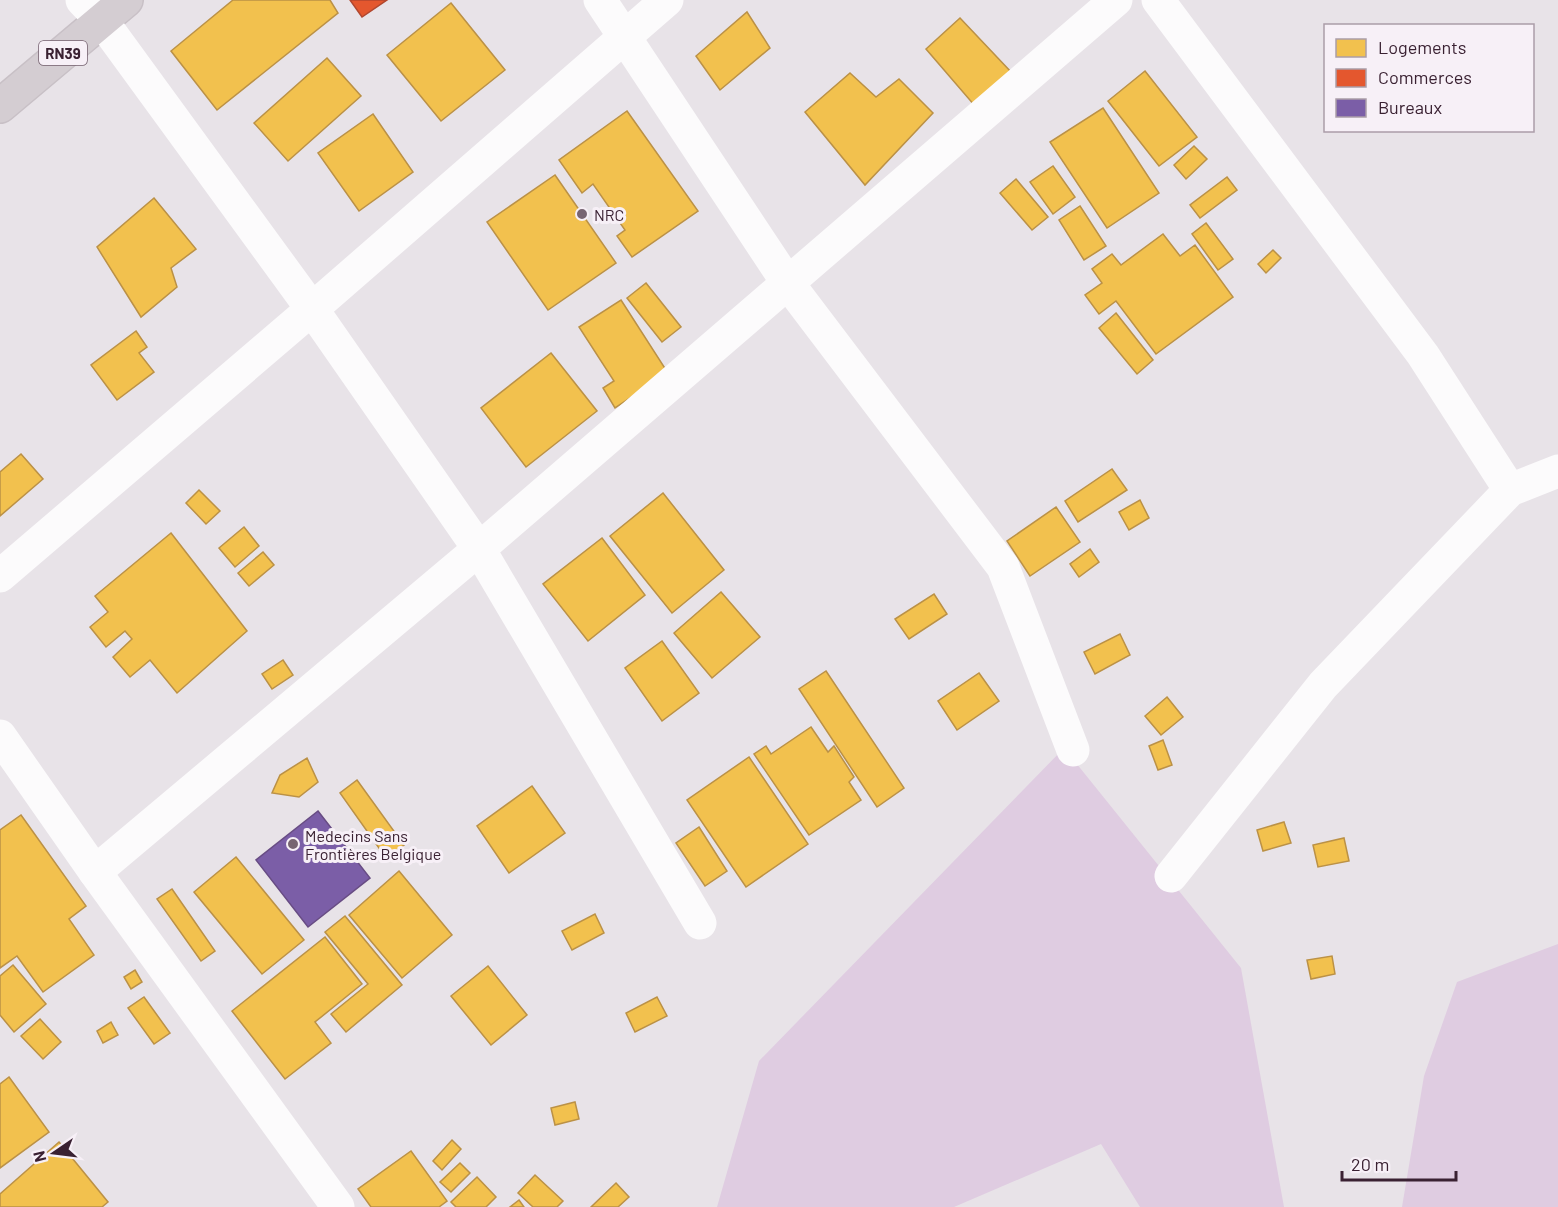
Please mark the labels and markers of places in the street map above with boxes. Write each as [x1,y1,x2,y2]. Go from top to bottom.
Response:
place label: NRC [594,205,624,224]
marker: NRC [575,207,589,221]
place label: Medecins Sans Frontières Belgique [305,826,441,863]
marker: Medecins Sans Frontières Belgique [286,837,300,851]

